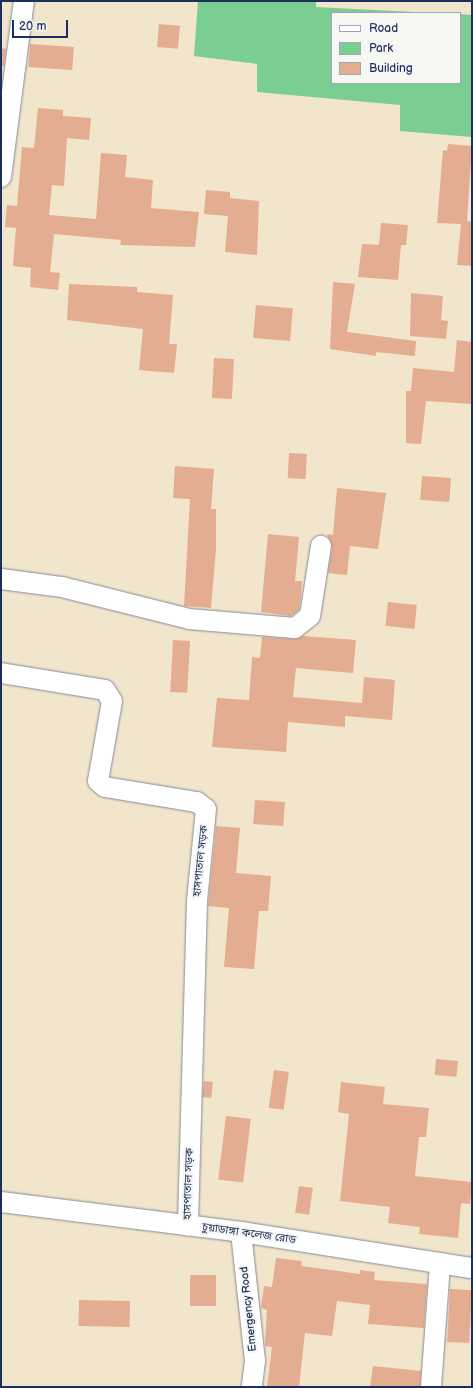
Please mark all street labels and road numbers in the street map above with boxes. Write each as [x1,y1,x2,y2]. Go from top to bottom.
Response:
street label: হাসপাতাল সড়ক [191,825,211,897]
street label: হাসপাতাল সড়ক [181,1148,197,1220]
street label: চুয়াডাঙ্গা কলেজ রোড [201,1221,297,1247]
street label: Emergency Road [238,1266,260,1352]

